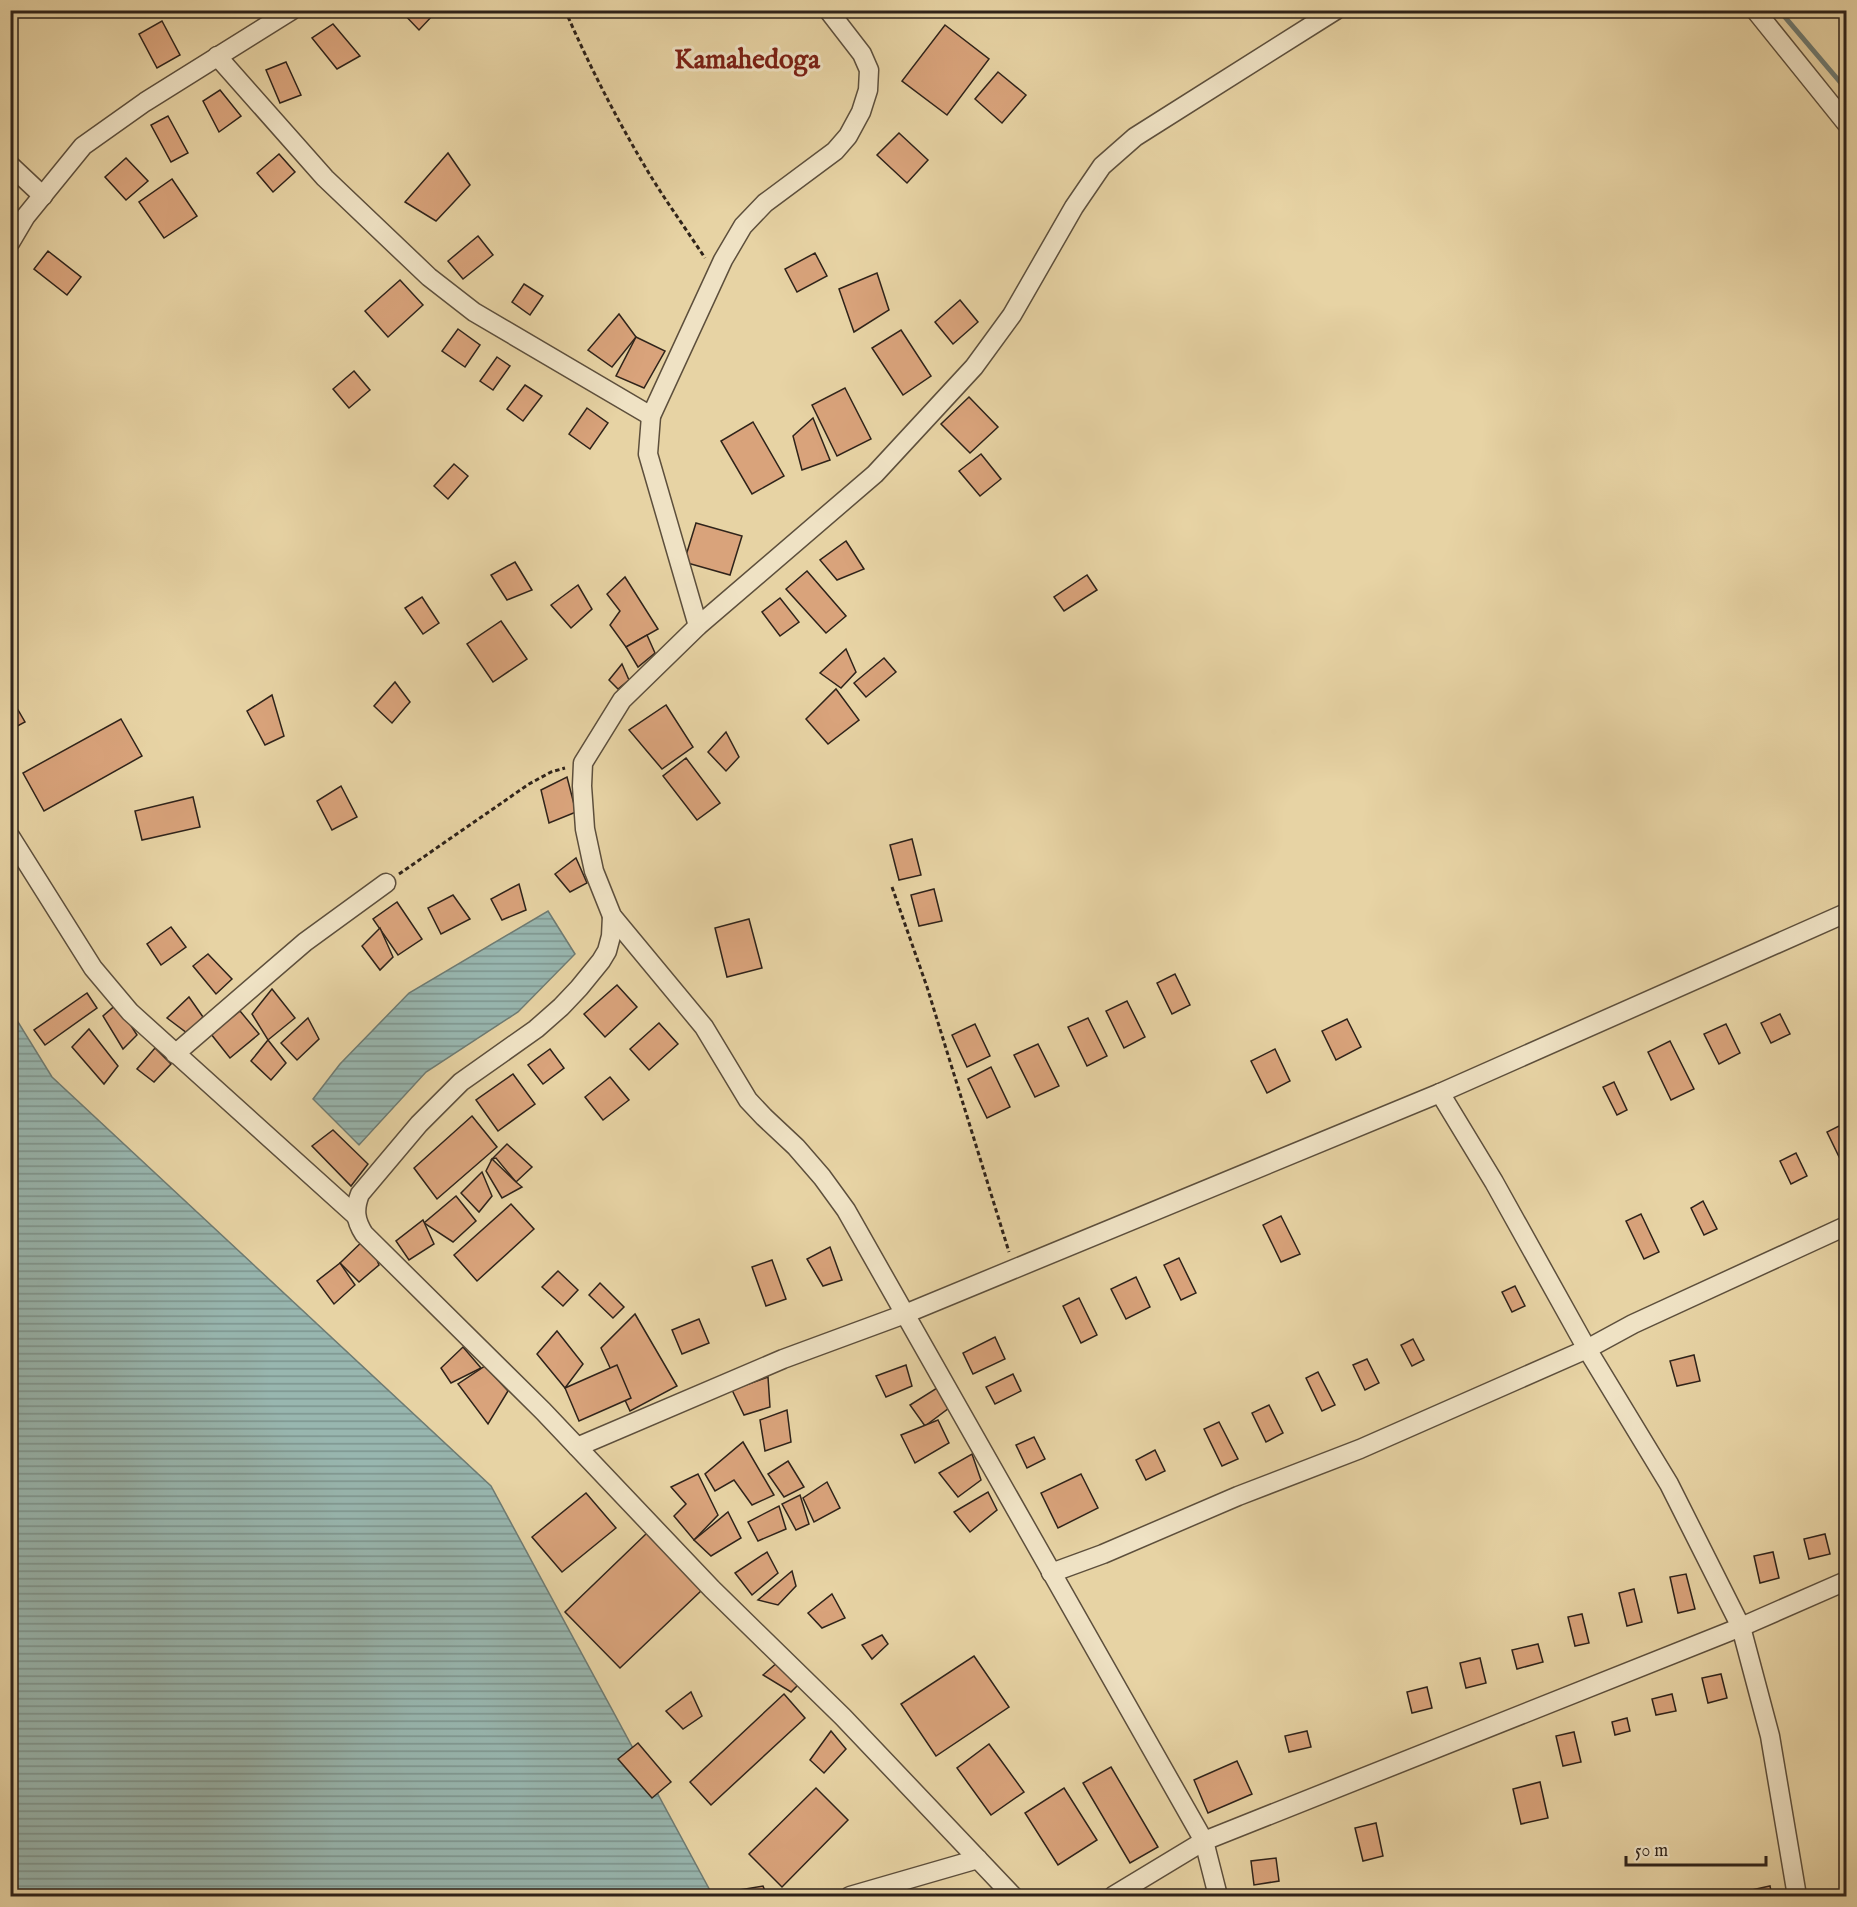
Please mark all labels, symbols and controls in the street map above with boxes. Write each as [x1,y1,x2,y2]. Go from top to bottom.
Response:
district label: Kamahedoga [674,44,821,78]
scale bar [1626,1829,1766,1867]
text: 50 m [1635,1840,1668,1863]

